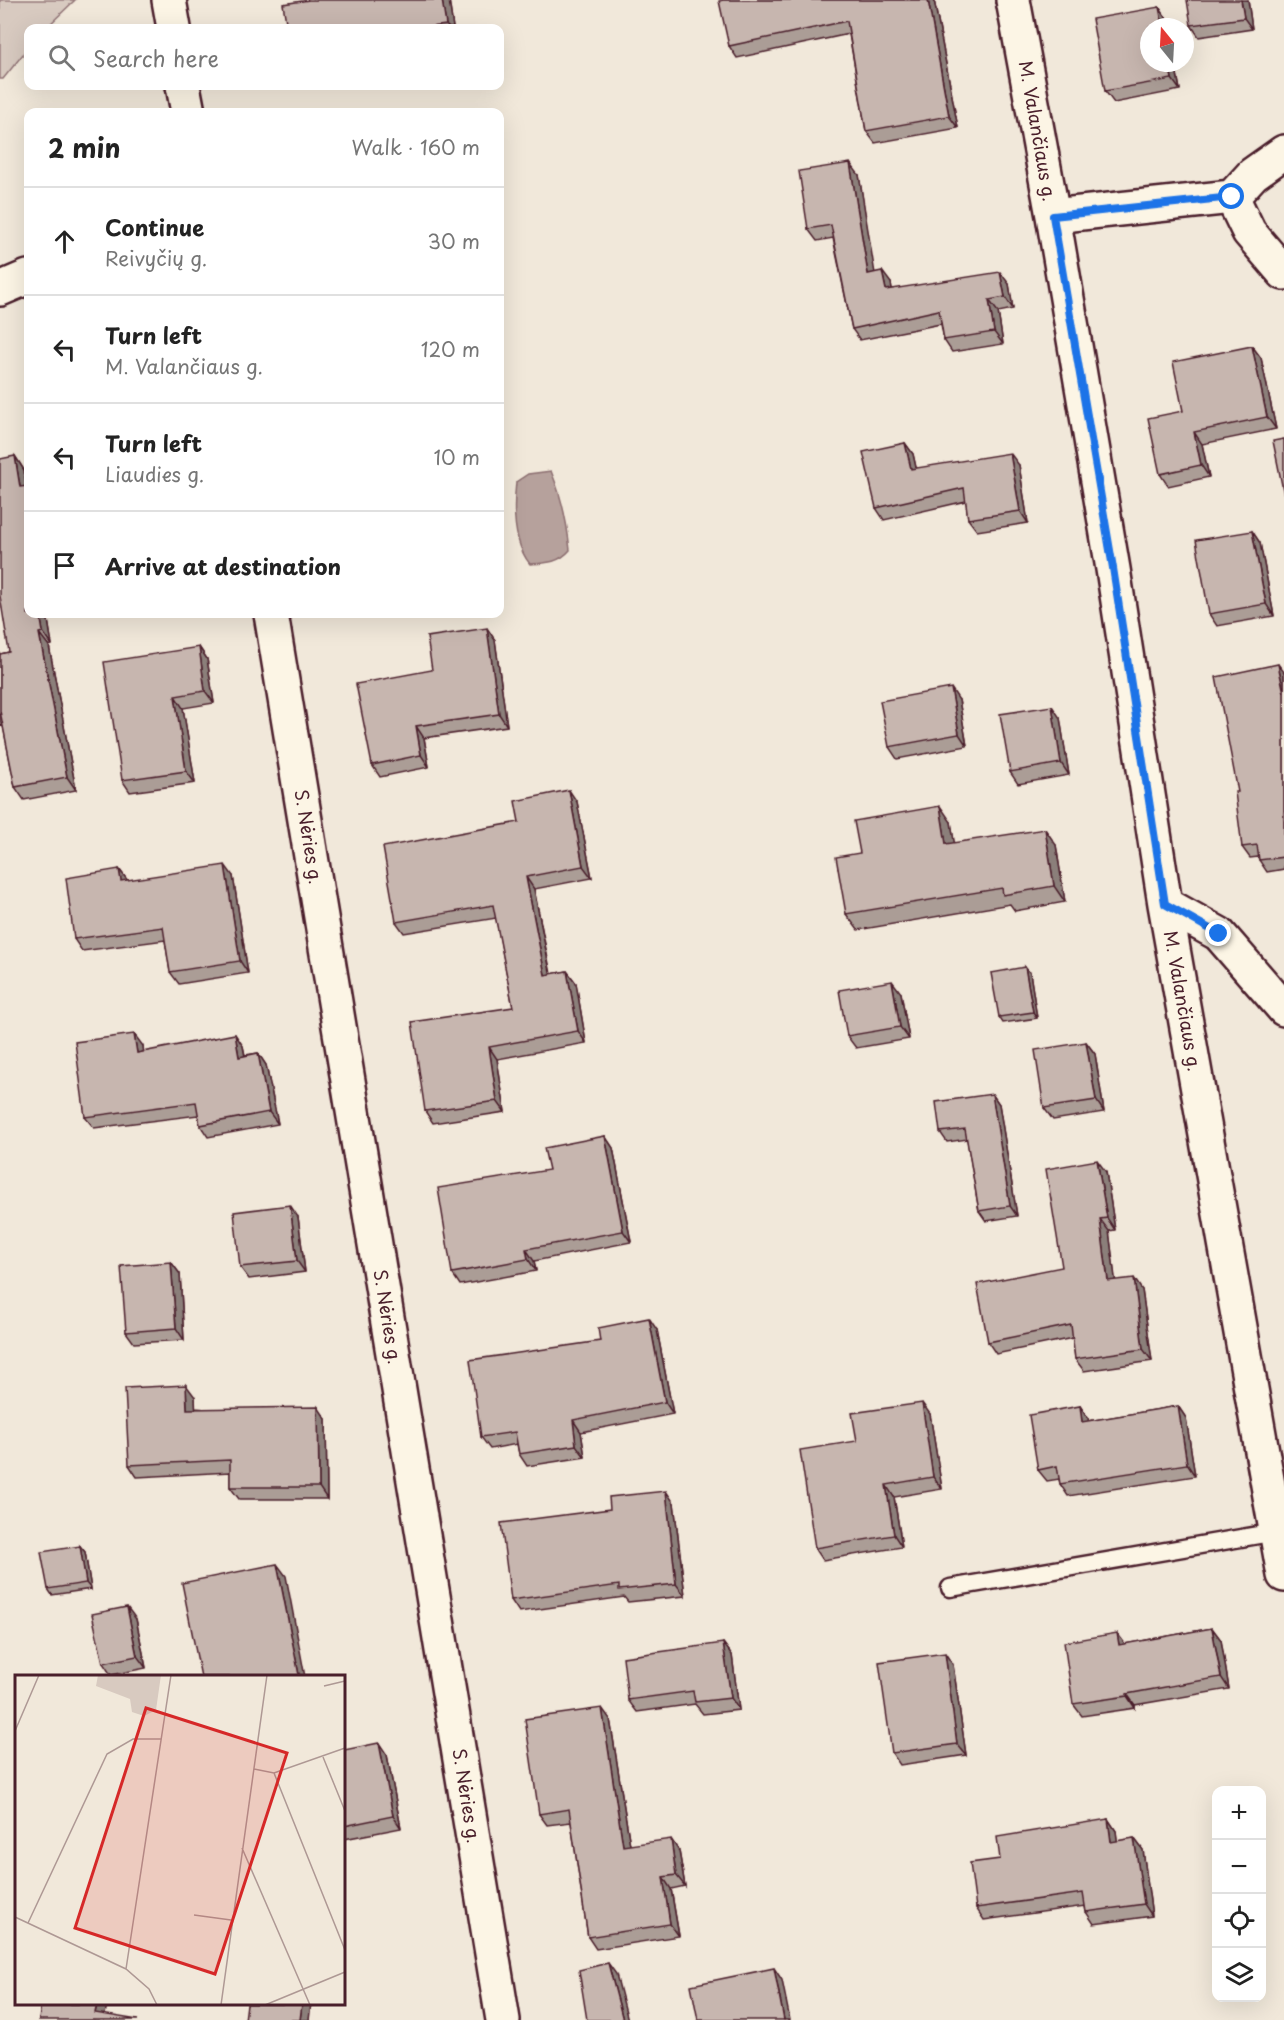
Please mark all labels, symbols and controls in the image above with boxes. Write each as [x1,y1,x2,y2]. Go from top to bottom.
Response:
north arrow [1140,18,1194,72]
search box [24,24,504,90]
icon: search [45,41,78,74]
text: Search here [93,41,219,74]
street label: M. Valančiaus g. [1013,58,1064,203]
text: 2 min [48,128,121,167]
text: Walk · 160 m [352,132,480,162]
route start [1218,183,1244,209]
text: Continue [105,210,204,243]
icon: ahead [48,225,81,258]
text: 30 m [427,226,480,256]
text: Reivyčių g. [105,243,207,273]
text: Turn left [105,318,202,351]
icon: left [48,333,81,366]
text: 120 m [421,334,480,364]
text: M. Valančiaus g. [105,351,263,381]
text: Turn left [105,426,202,459]
icon: left [48,441,81,474]
text: 10 m [433,442,480,472]
text: Liaudies g. [105,459,204,489]
icon: arrive [48,549,81,582]
text: Arrive at destination [105,549,341,582]
street label: S. Nėries g. [289,788,330,886]
route end [1205,920,1231,946]
street label: M. Valančiaus g. [1158,928,1209,1073]
street label: S. Nėries g. [368,1268,409,1366]
inset map [15,1675,345,2005]
street label: S. Nėries g. [447,1747,488,1845]
map controls [1212,1786,1266,2002]
button: + [1212,1786,1266,1840]
button: − [1212,1840,1266,1894]
button: locate [1212,1894,1266,1948]
button: layers [1212,1948,1266,2002]

